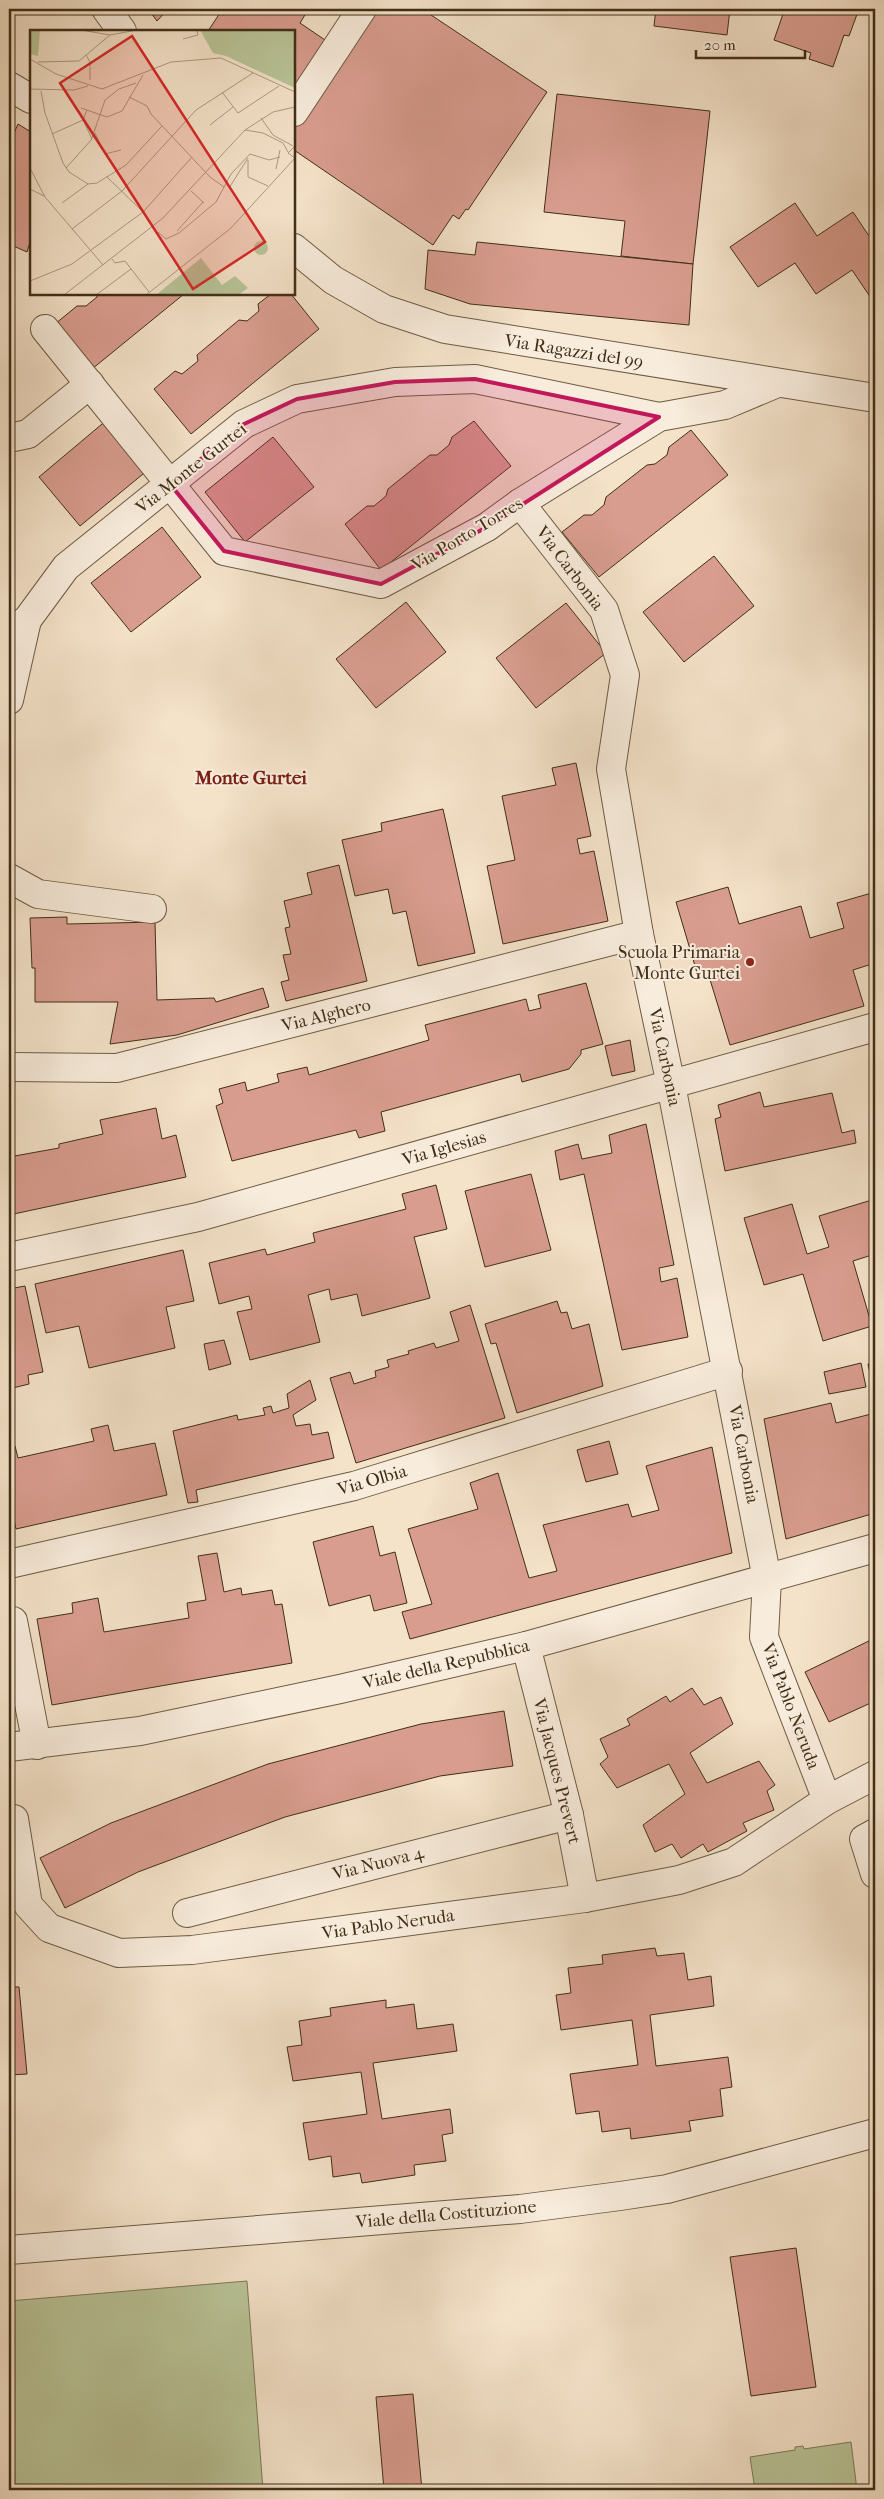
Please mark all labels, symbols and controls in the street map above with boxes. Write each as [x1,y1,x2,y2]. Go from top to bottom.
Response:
scale bar [696,28,805,60]
inset map [30,30,295,295]
text: 20 m [704,36,736,54]
street label: Via Ragazzi del 99 [502,330,645,373]
street label: Via Monte Gurtei [131,418,252,519]
street label: Via Porto Torres [407,493,527,576]
street label: Via Carbonia [531,521,608,615]
district label: Monte Gurtei [194,767,307,789]
place label: Scuola Primaria Monte Gurtei [618,942,741,984]
marker: Scuola Primaria Monte Gurtei [744,956,756,968]
street label: Via Alghero [278,994,373,1037]
street label: Via Carbonia [644,1005,685,1109]
street label: Via Iglesias [399,1126,489,1171]
street label: Via Carbonia [723,1402,763,1506]
street label: Via Olbia [334,1460,410,1501]
street label: Viale della Repubblica [360,1635,532,1694]
street label: Via Pablo Neruda [756,1639,824,1773]
street label: Via Jacques Prevert [528,1695,585,1847]
street label: Via Nuova 4 [329,1842,426,1885]
street label: Via Pablo Neruda [320,1905,456,1944]
street label: Viale della Costituzione [354,2196,537,2233]

